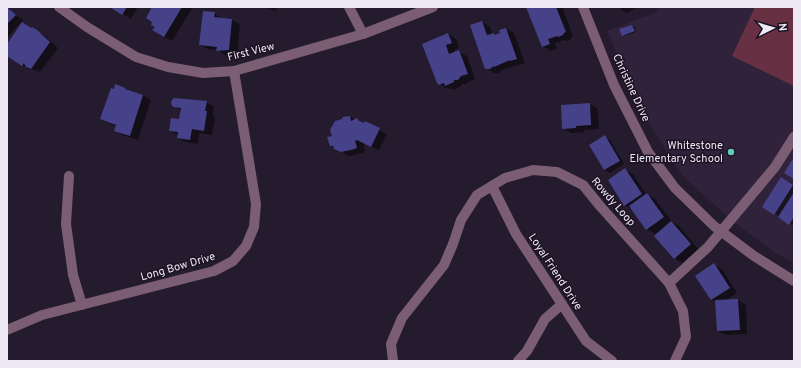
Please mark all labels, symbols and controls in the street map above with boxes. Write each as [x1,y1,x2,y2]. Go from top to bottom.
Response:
north arrow [753,8,793,48]
text: N [775,23,789,32]
street label: First View [226,39,276,65]
street label: Christine Drive [609,52,653,124]
place label: Whitestone Elementary School [630,139,723,166]
marker: Whitestone Elementary School [726,147,736,157]
street label: Rowdy Loop [588,175,638,229]
street label: Loyal Friend Drive [525,231,585,313]
street label: Long Bow Drive [139,250,217,284]

